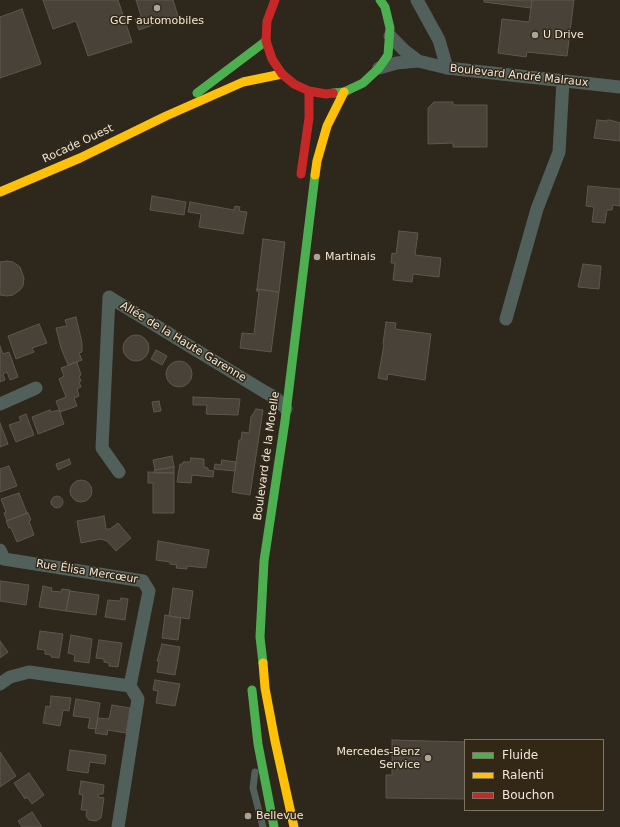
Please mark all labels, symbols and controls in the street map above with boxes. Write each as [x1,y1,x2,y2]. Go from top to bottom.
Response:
marker: GCF automobiles [152,3,162,13]
place label: GCF automobiles [110,14,204,28]
place label: U Drive [543,28,584,42]
marker: U Drive [530,30,540,40]
street label: Boulevard André Malraux [449,62,589,90]
street label: Rocade Ouest [41,122,115,166]
place label: Martinais [325,250,376,264]
marker: Martinais [312,252,322,262]
street label: Allée de la Haute Garenne [118,299,248,385]
street label: Boulevard de la Motelle [251,391,283,521]
street label: Rue Élisa Mercœur [35,557,139,587]
legend [464,739,604,811]
place label: Mercedes-Benz Service [337,745,420,771]
text: Fluide [502,748,538,762]
marker: Mercedes-Benz Service [423,753,433,763]
text: Ralenti [502,768,544,782]
text: Bouchon [502,788,554,802]
place label: Bellevue [256,809,303,823]
marker: Bellevue [243,811,253,821]

